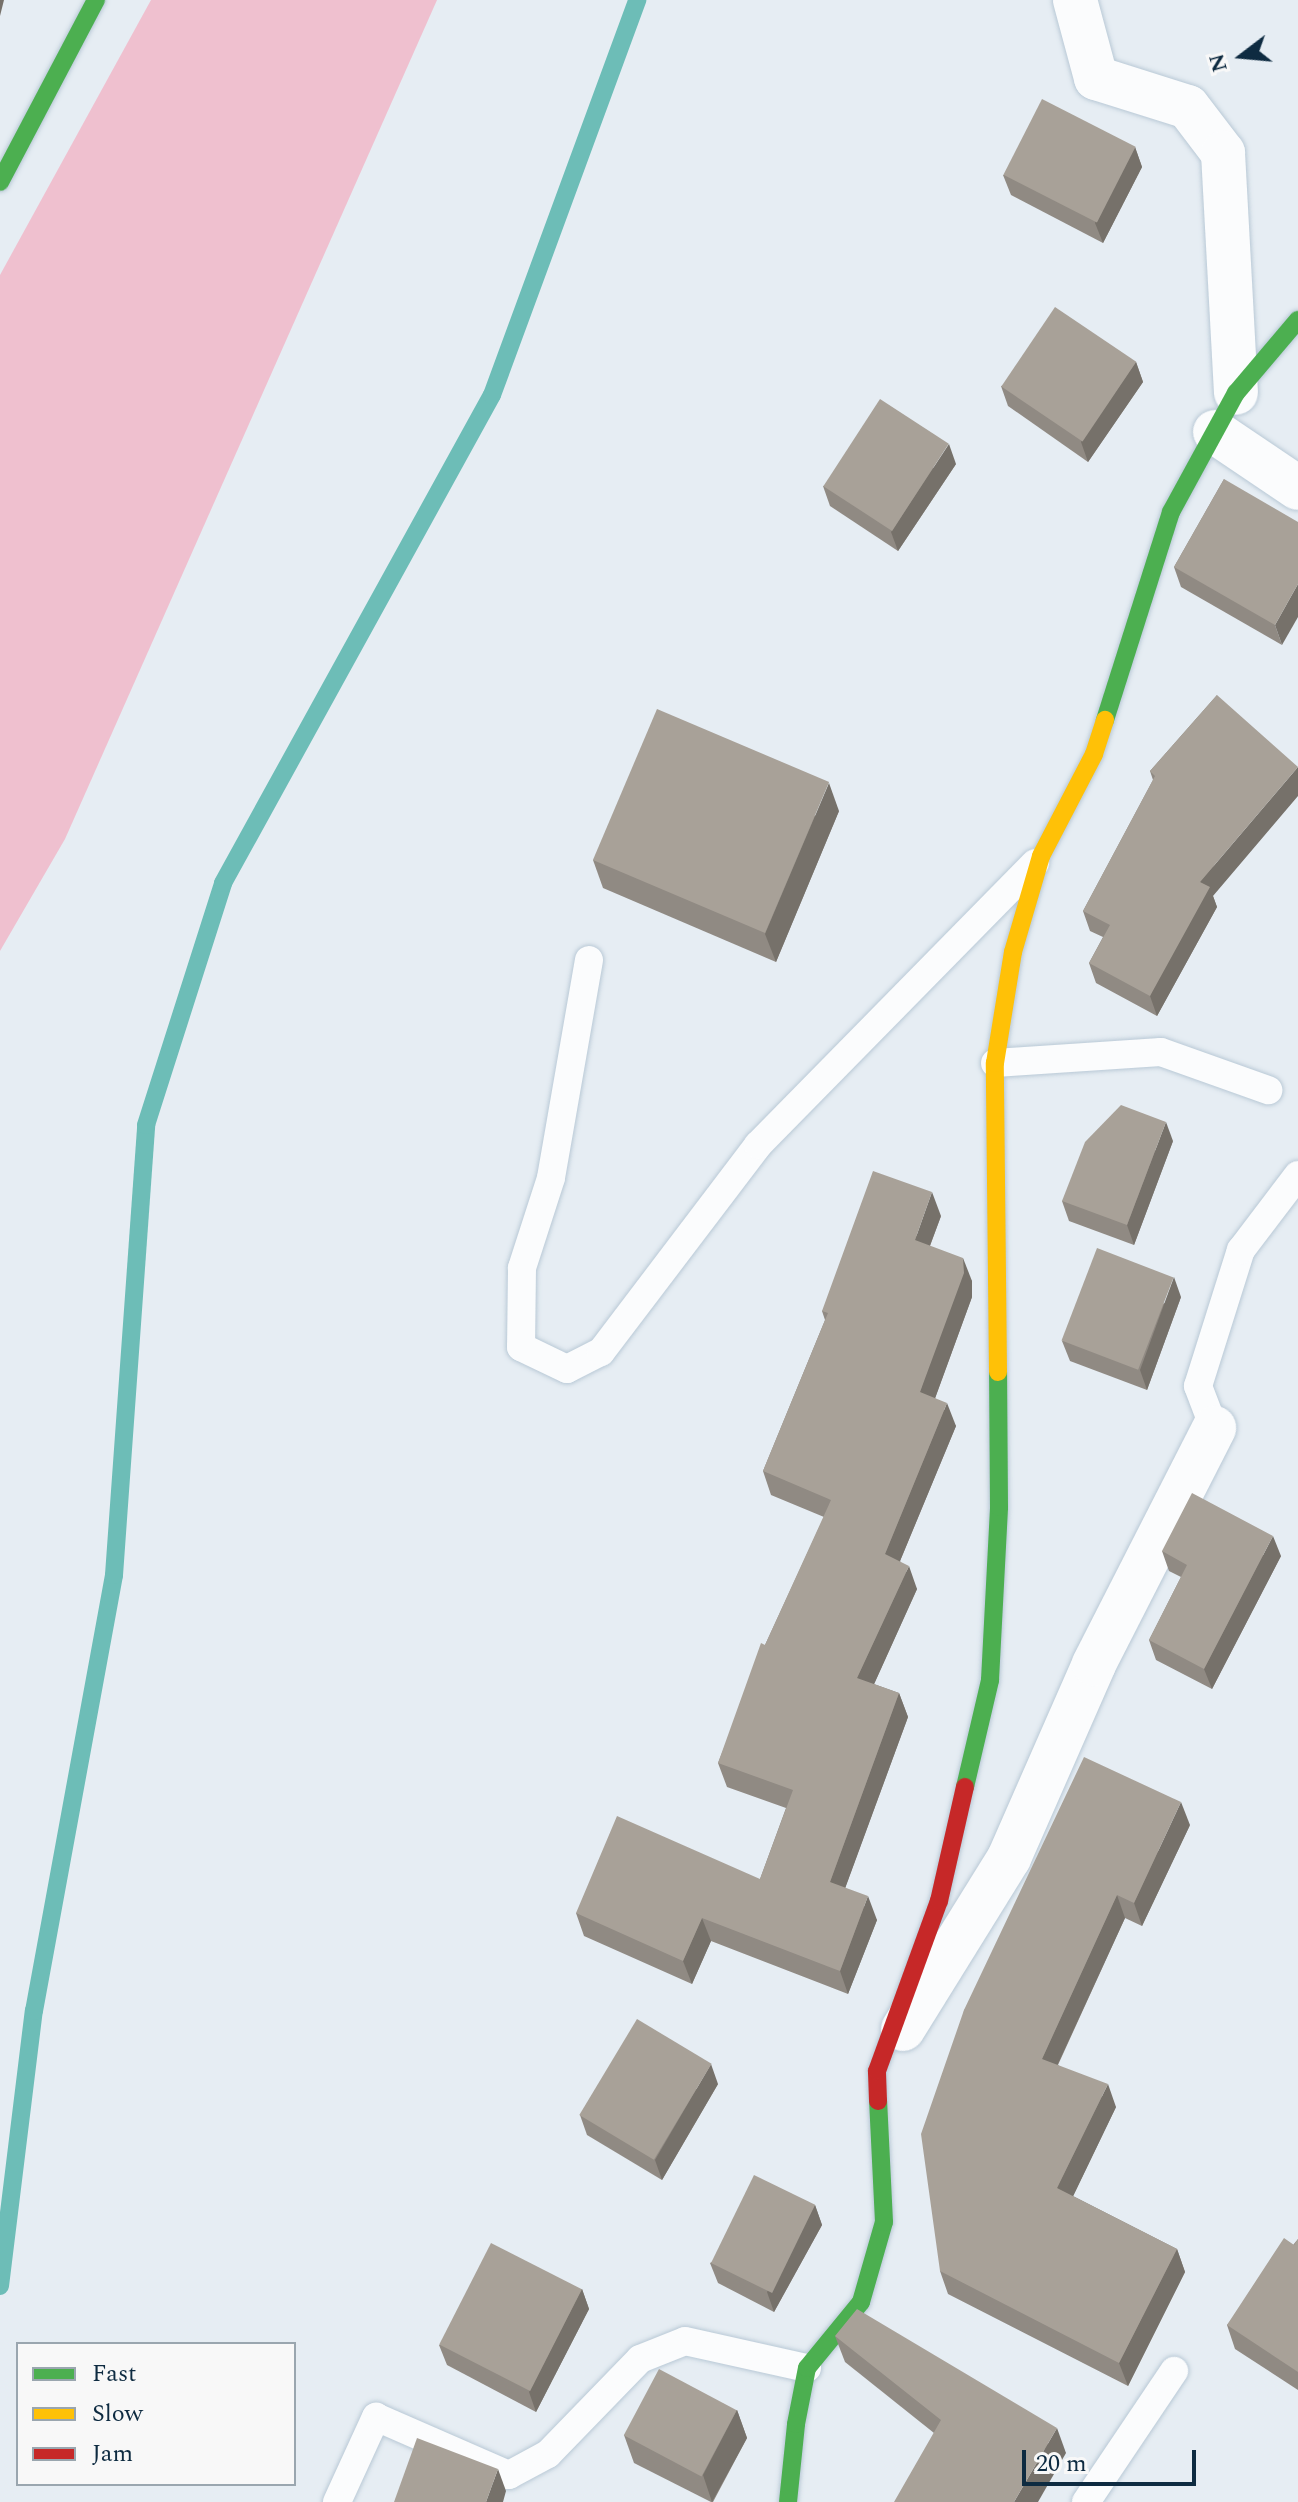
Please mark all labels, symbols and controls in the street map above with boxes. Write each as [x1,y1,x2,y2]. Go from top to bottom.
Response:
north arrow [1202,16,1282,96]
text: N [1200,50,1237,76]
legend [16,2342,296,2486]
text: Fast [92,2356,137,2392]
text: Slow [92,2396,143,2432]
scale bar [1026,2434,1200,2484]
text: Jam [92,2436,133,2472]
text: 20 m [1036,2446,1087,2482]

